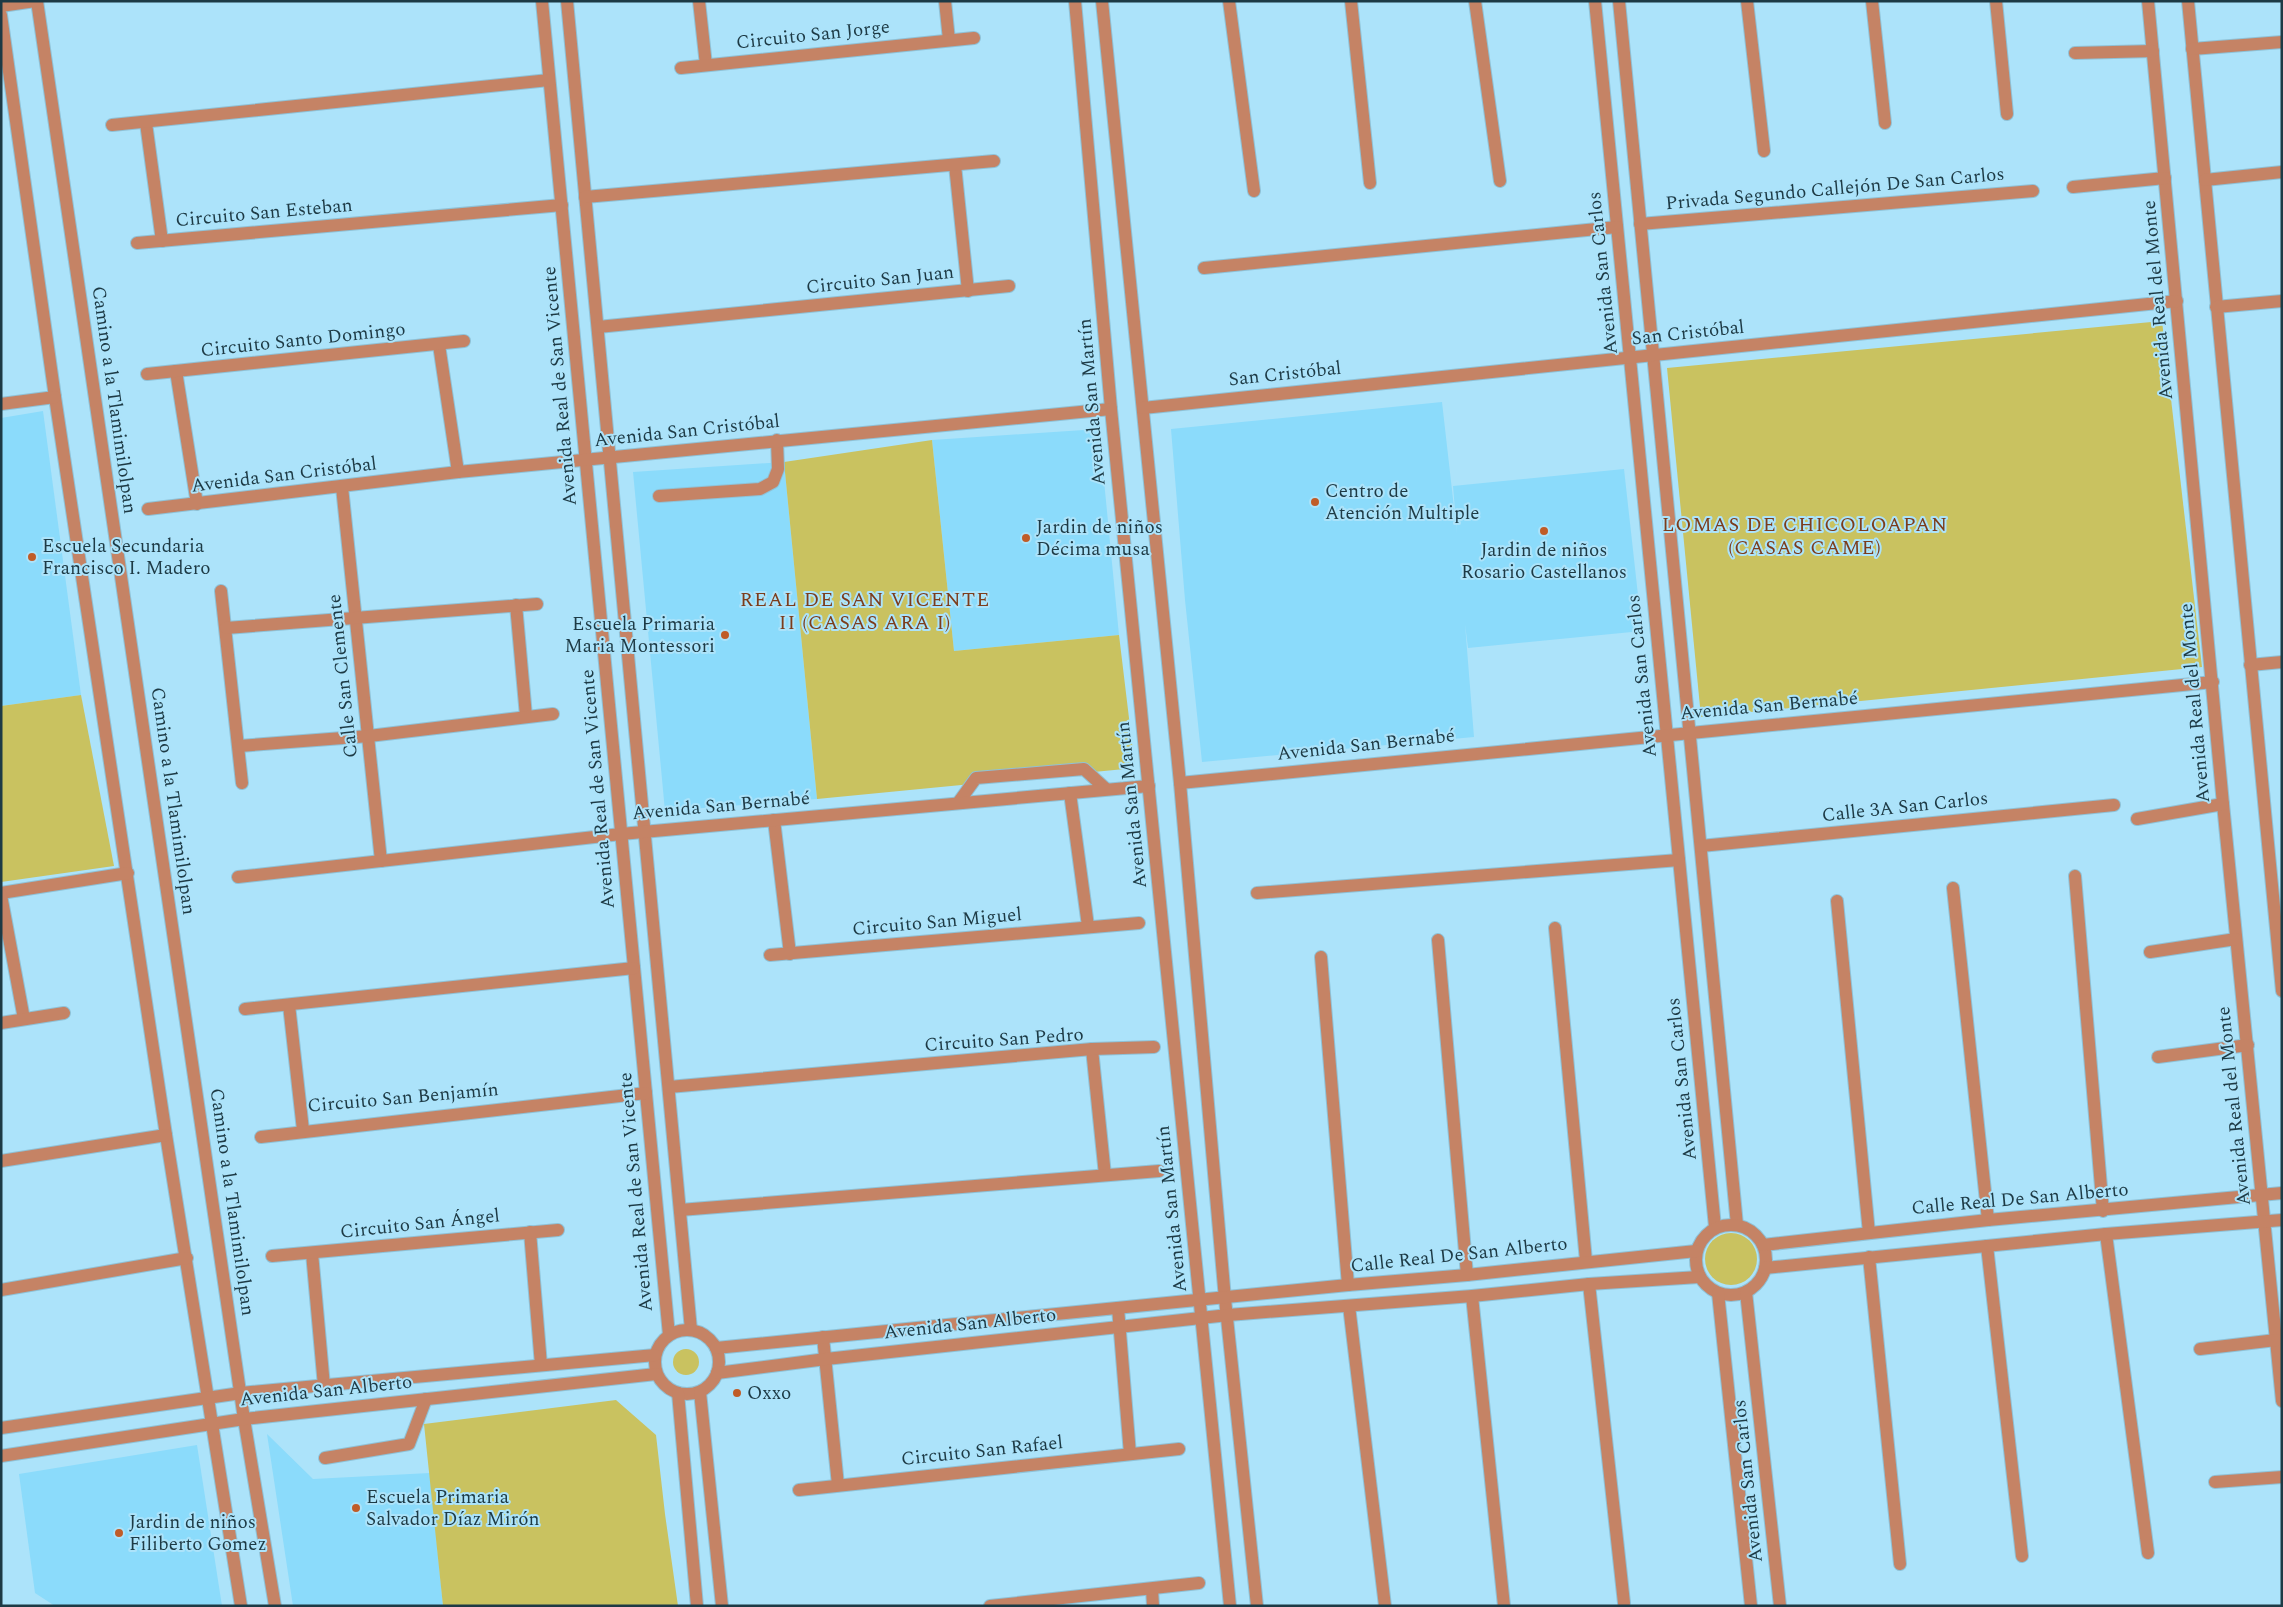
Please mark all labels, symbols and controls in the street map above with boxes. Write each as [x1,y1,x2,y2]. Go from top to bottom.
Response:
street label: Circuito San Jorge [735,13,891,57]
street label: Privada Segundo Callejón De San Carlos [1664,160,2006,218]
street label: Avenida San Carlos [1580,190,1626,356]
street label: Circuito San Esteban [174,191,354,235]
street label: Avenida Real del Monte [2135,199,2181,401]
street label: Circuito San Juan [805,258,955,302]
street label: Avenida Real de San Vicente [535,265,585,507]
street label: Camino a la Tlamimilolpan [84,284,144,516]
street label: San Cristóbal [1630,313,1746,353]
street label: Circuito Santo Domingo [199,315,407,365]
street label: Avenida San Martín [1070,317,1114,487]
street label: San Cristóbal [1227,354,1343,394]
street label: Avenida San Cristóbal [593,407,781,455]
street label: Avenida San Cristóbal [190,449,378,501]
place label: Centro de Atención Multiple [1325,477,1479,528]
marker: Centro de Atención Multiple [1309,496,1321,508]
district label: LOMAS DE CHICOLOAPAN (CASAS CAME) [1662,510,1948,563]
place label: Jardin de niños Décima musa [1036,513,1163,564]
marker: Jardin de niños Rosario Castellanos [1538,525,1550,537]
place label: Escuela Secundaria Francisco I. Madero [42,532,211,583]
marker: Jardin de niños Décima musa [1020,532,1032,544]
place label: Jardin de niños Rosario Castellanos [1461,536,1627,587]
marker: Escuela Secundaria Francisco I. Madero [26,551,38,563]
district label: REAL DE SAN VICENTE II (CASAS ARA I) [740,585,990,638]
street label: Calle San Clemente [320,593,366,759]
street label: Avenida San Carlos [1619,593,1665,759]
street label: Avenida Real del Monte [2172,602,2218,804]
place label: Escuela Primaria Maria Montessori [565,610,716,661]
marker: Escuela Primaria Maria Montessori [719,629,731,641]
street label: Avenida Real de San Vicente [573,668,623,910]
street label: Avenida San Bernabé [1679,684,1859,728]
street label: Camino a la Tlamimilolpan [143,685,203,917]
street label: Avenida San Martín [1109,720,1155,890]
street label: Avenida San Bernabé [1276,721,1456,769]
street label: Avenida San Bernabé [631,784,811,828]
street label: Calle 3A San Carlos [1821,784,1989,830]
street label: Circuito San Miguel [851,900,1023,944]
street label: Avenida San Carlos [1659,996,1705,1162]
street label: Avenida Real del Monte [2209,1005,2259,1207]
street label: Circuito San Pedro [923,1020,1085,1060]
street label: Avenida Real de San Vicente [611,1071,661,1313]
street label: Circuito San Benjamín [306,1075,500,1121]
street label: Camino a la Tlamimilolpan [202,1086,262,1318]
street label: Avenida San Martín [1149,1124,1195,1294]
street label: Calle Real De San Alberto [1910,1175,2130,1223]
street label: Circuito San Ángel [339,1201,501,1247]
street label: Calle Real De San Alberto [1349,1229,1569,1281]
street label: Avenida San Alberto [882,1301,1058,1347]
street label: Avenida San Alberto [238,1368,414,1414]
place label: Oxxo [747,1379,791,1408]
marker: Oxxo [731,1387,743,1399]
street label: Avenida San Carlos [1725,1398,1771,1564]
street label: Circuito San Rafael [900,1428,1064,1474]
place label: Escuela Primaria Salvador Díaz Mirón [366,1483,540,1534]
marker: Escuela Primaria Salvador Díaz Mirón [350,1502,362,1514]
place label: Jardin de niños Filiberto Gomez [129,1508,267,1559]
marker: Jardin de niños Filiberto Gomez [113,1527,125,1539]

